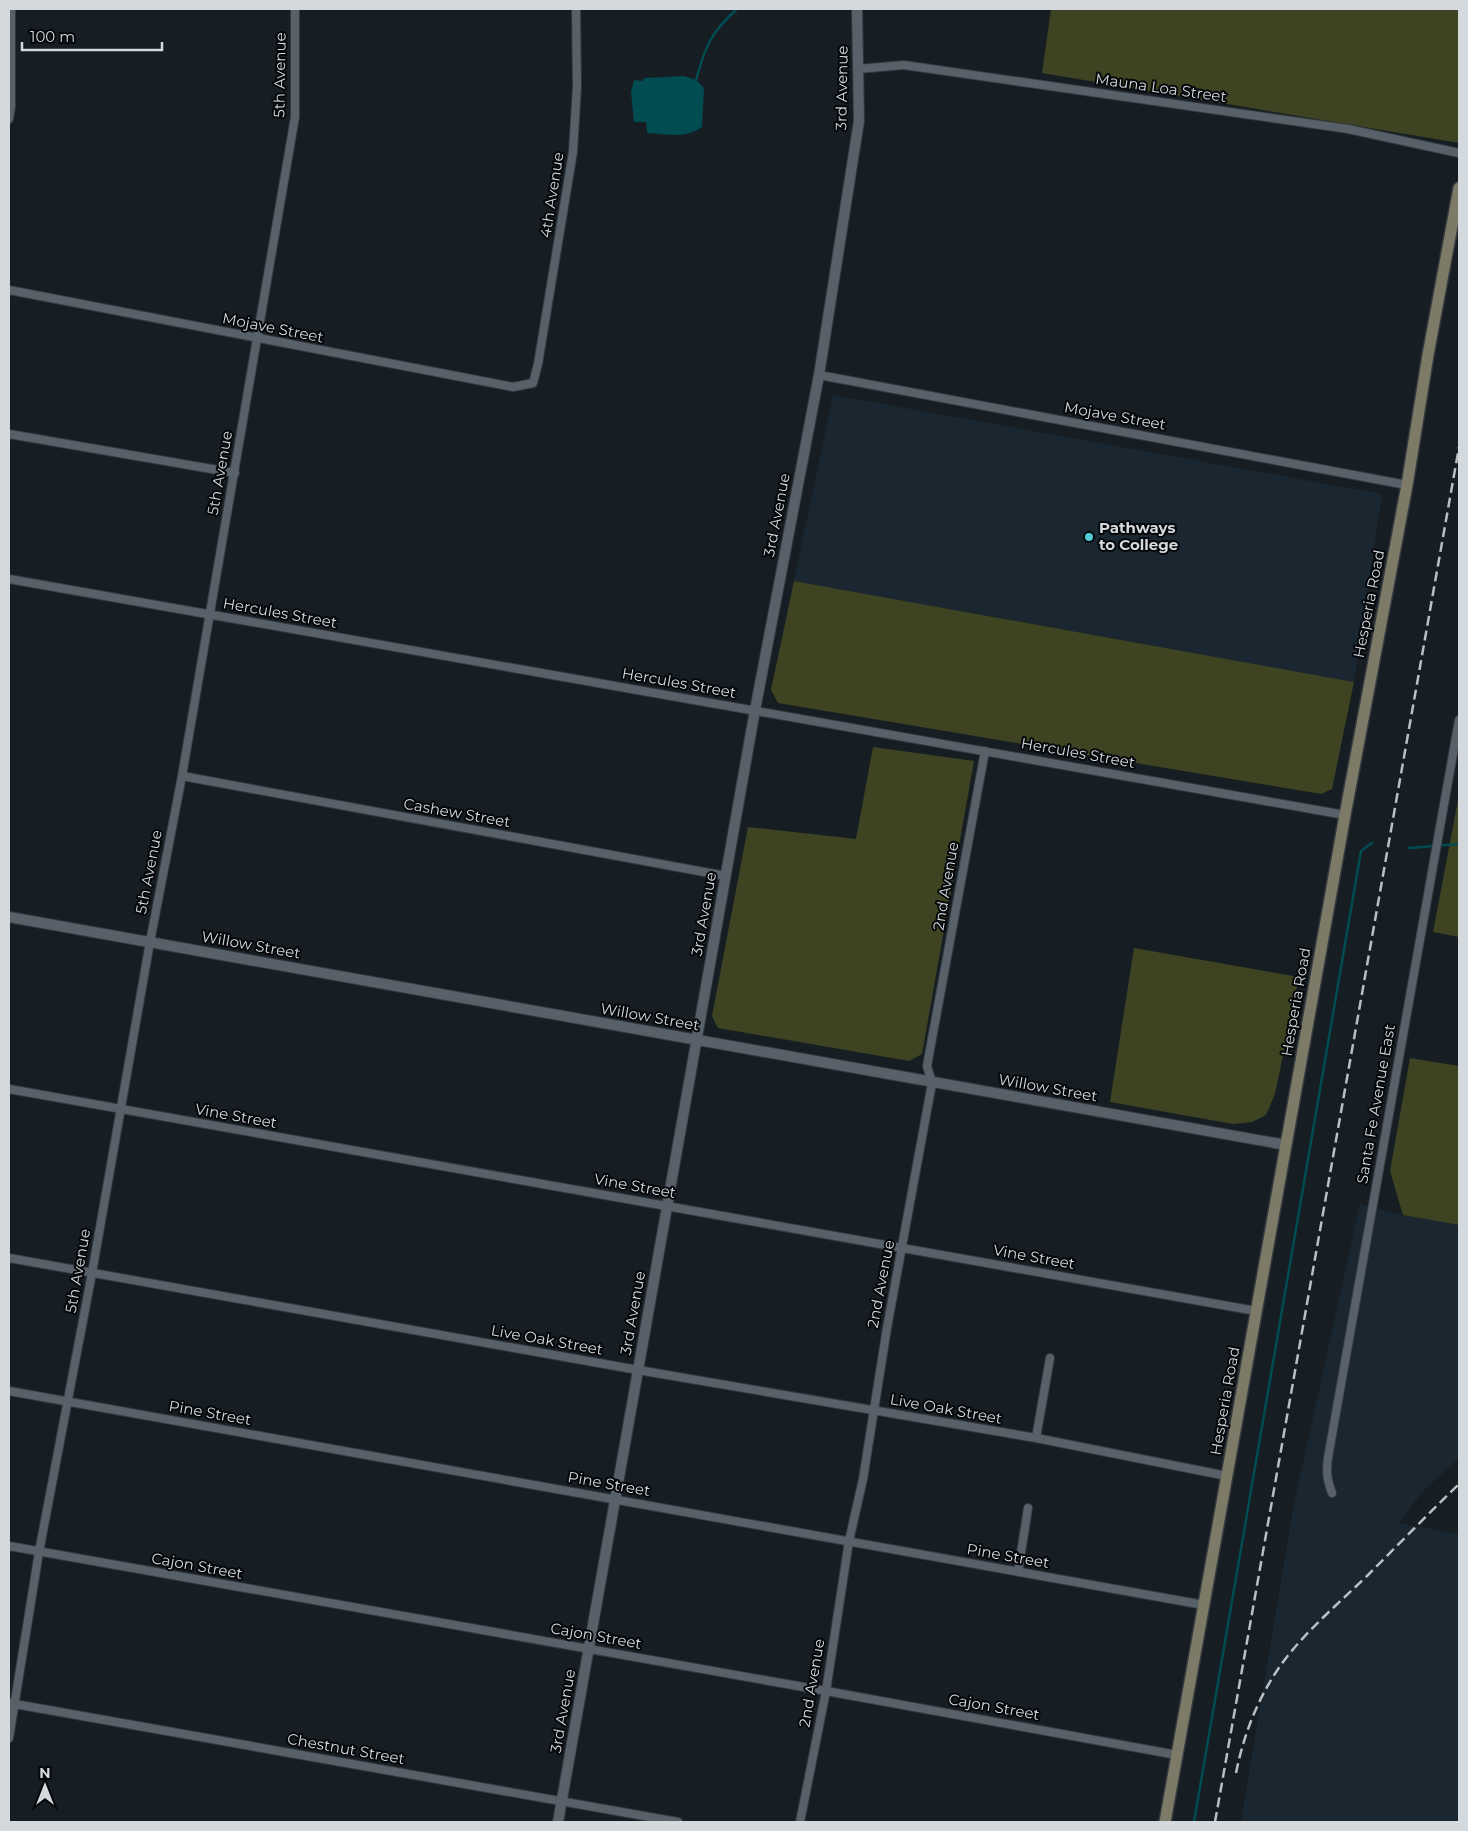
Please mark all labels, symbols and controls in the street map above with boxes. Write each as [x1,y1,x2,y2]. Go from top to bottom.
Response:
scale bar [22,20,162,52]
text: 100 m [30,27,75,46]
street label: 5th Avenue [269,32,290,118]
street label: 3rd Avenue [831,45,852,131]
street label: Mauna Loa Street [1094,69,1228,106]
street label: 4th Avenue [535,151,568,239]
street label: Mojave Street [221,308,325,347]
street label: Mojave Street [1063,397,1167,434]
street label: 5th Avenue [203,429,236,517]
street label: 3rd Avenue [759,471,794,558]
place label: Pathways to College [1099,518,1178,554]
marker: Pathways to College [1083,531,1095,543]
street label: Hesperia Road [1349,548,1388,660]
street label: Hercules Street [222,593,339,632]
street label: Hercules Street [621,663,738,702]
street label: Hercules Street [1020,733,1137,772]
street label: Cashew Street [402,794,512,831]
street label: 5th Avenue [131,828,166,916]
street label: 2nd Avenue [928,840,963,932]
street label: 3rd Avenue [687,870,720,957]
street label: Willow Street [200,926,302,963]
street label: Hesperia Road [1277,946,1314,1058]
street label: Willow Street [599,998,701,1035]
street label: Santa Fe Avenue East [1352,1023,1399,1185]
street label: Willow Street [997,1069,1099,1106]
street label: Vine Street [194,1099,278,1132]
street label: Vine Street [593,1169,677,1202]
street label: 5th Avenue [61,1227,94,1315]
street label: 2nd Avenue [863,1238,898,1330]
street label: Vine Street [992,1240,1076,1273]
street label: 3rd Avenue [616,1269,649,1356]
street label: Live Oak Street [490,1320,605,1359]
street label: Hesperia Road [1206,1345,1243,1457]
street label: Live Oak Street [889,1389,1004,1428]
street label: Pine Street [167,1396,253,1429]
street label: Pine Street [566,1467,652,1500]
street label: Pine Street [965,1539,1051,1572]
street label: Cajon Street [150,1548,244,1583]
street label: Cajon Street [549,1618,643,1653]
street label: 2nd Avenue [794,1637,829,1729]
street label: 3rd Avenue [546,1667,579,1754]
street label: Cajon Street [947,1689,1041,1724]
street label: Chestnut Street [286,1729,406,1768]
north arrow [20,1761,70,1811]
text: N [39,1764,51,1782]

